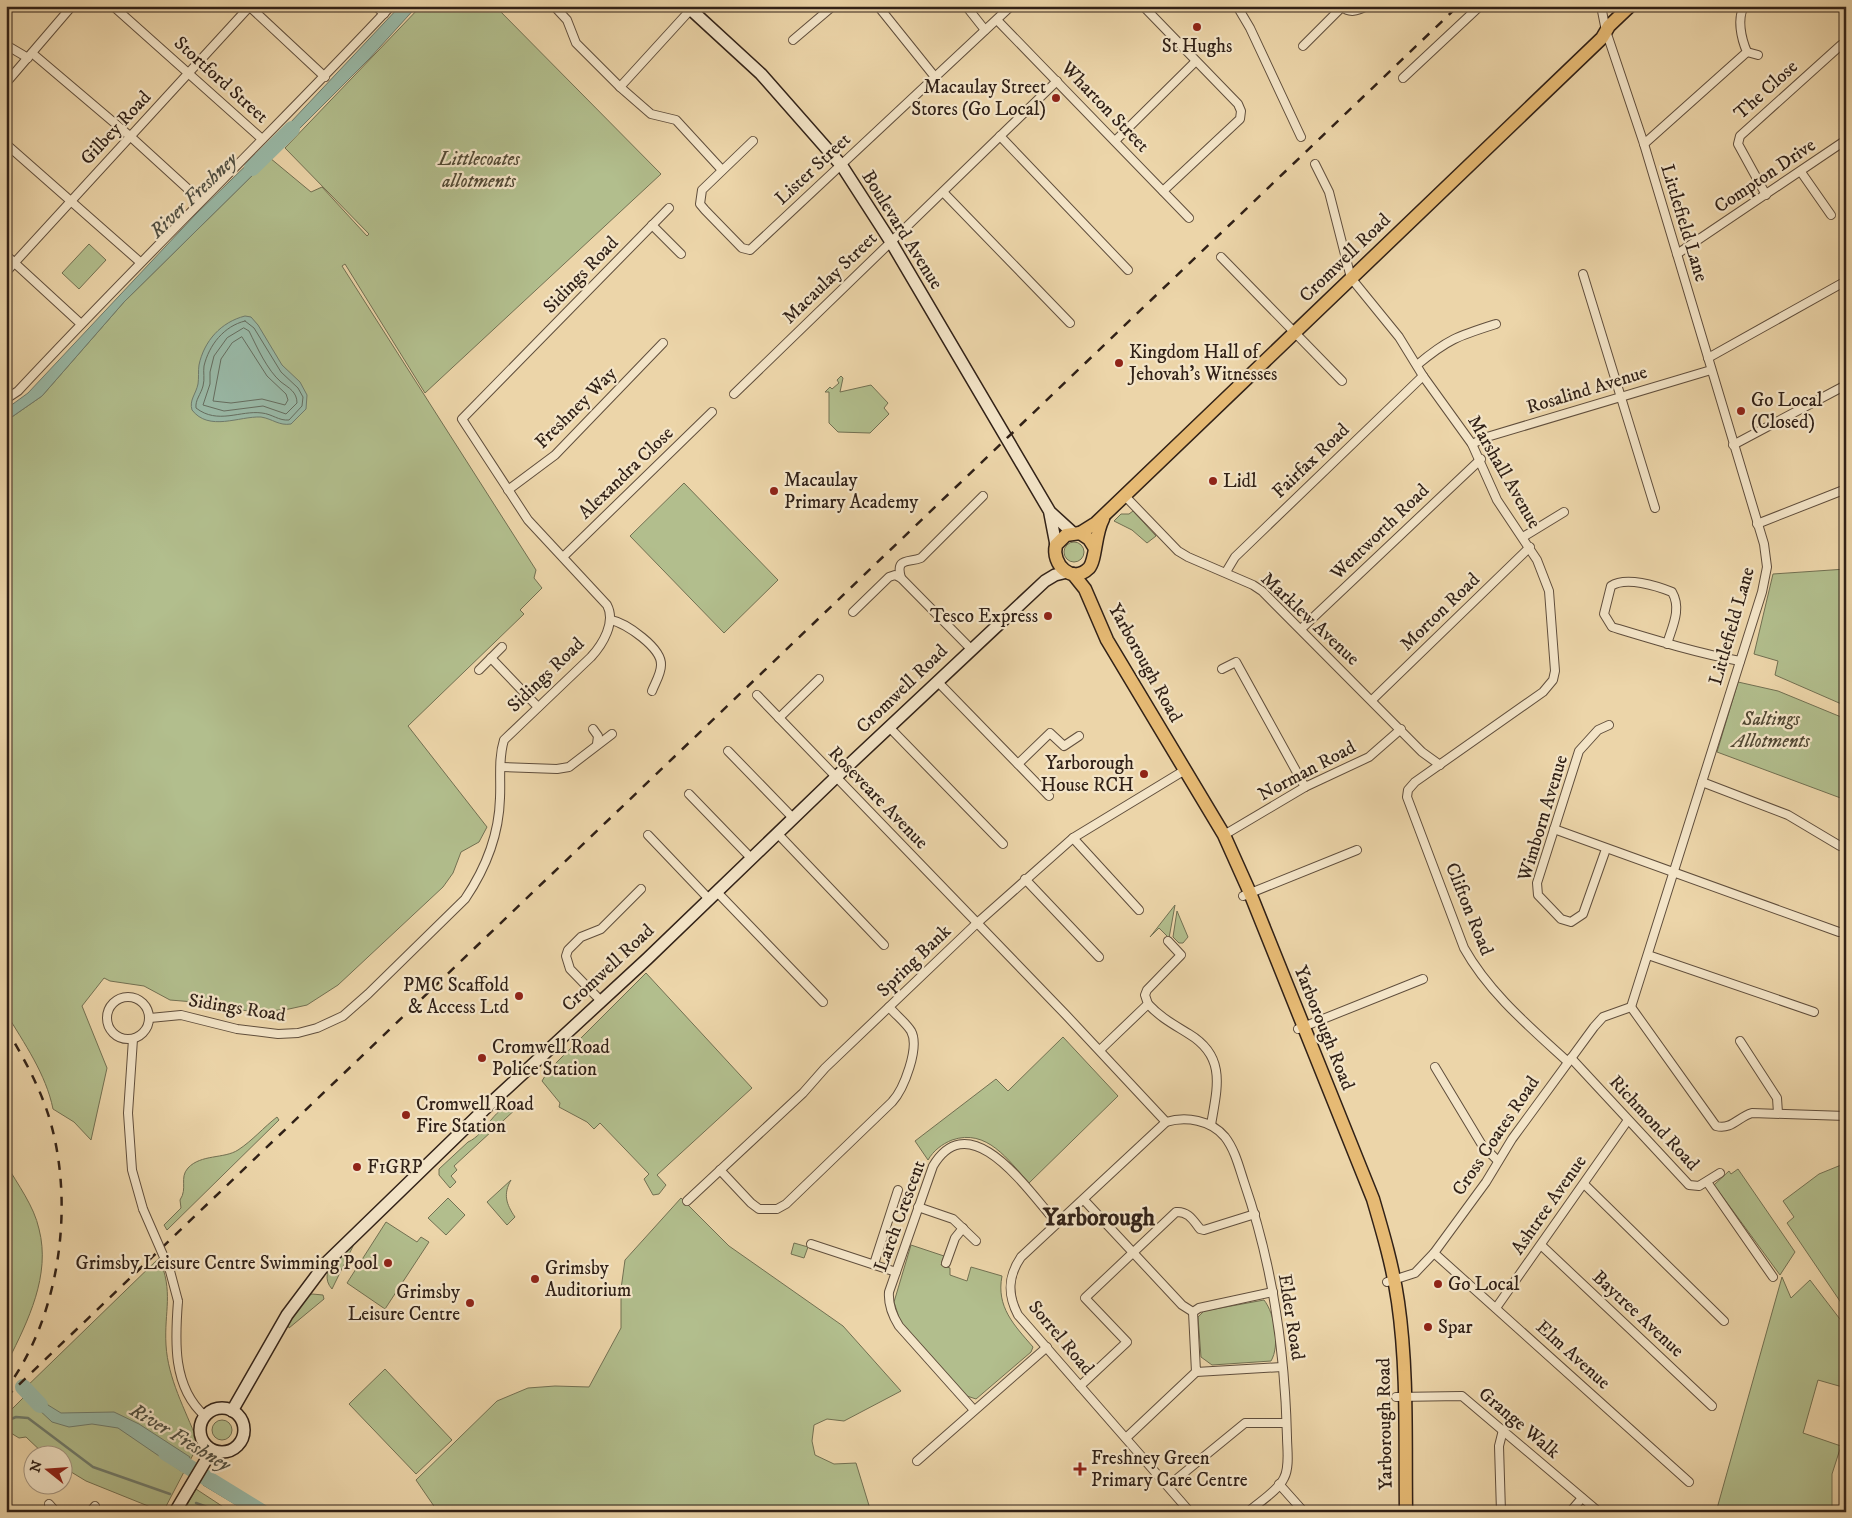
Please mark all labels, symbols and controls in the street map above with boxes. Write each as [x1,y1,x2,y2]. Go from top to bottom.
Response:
marker: St Hughs [1191,21,1203,33]
street label: Stortford Street [169,32,273,128]
place label: St Hughs [1162,35,1232,58]
street label: The Close [1729,55,1803,125]
street label: Wharton Street [1055,56,1154,157]
place label: Macaulay Street Stores (Go Local) [911,76,1046,121]
street label: Gilbey Road [76,86,157,170]
marker: Macaulay Street Stores (Go Local) [1050,92,1062,104]
street label: Lister Street [770,128,856,210]
street label: Compton Drive [1710,134,1820,218]
water label: River Freshney [144,147,244,245]
park label: Littlecoates allotments [437,148,521,193]
street label: Littlefield Lane [1655,162,1713,285]
street label: Boulevard Avenue [856,166,948,294]
street label: Cromwell Road [1295,208,1396,307]
street label: Macaulay Street [778,227,882,329]
street label: Sidings Road [539,231,624,318]
place label: Kingdom Hall of Jehovah's Witnesses [1127,341,1277,386]
marker: Kingdom Hall of Jehovah's Witnesses [1113,357,1125,369]
street label: Rosalind Avenue [1524,361,1650,419]
street label: Freshney Way [530,362,622,454]
place label: Go Local (Closed) [1751,389,1823,434]
marker: Go Local (Closed) [1735,405,1747,417]
street label: Marshall Avenue [1462,411,1546,533]
street label: Fairfax Road [1268,418,1355,503]
street label: Alexandra Close [574,422,678,524]
place label: Macaulay Primary Academy [784,469,919,514]
place label: Lidl [1223,470,1257,493]
marker: Lidl [1207,475,1219,487]
street label: Wentworth Road [1325,479,1434,585]
marker: Macaulay Primary Academy [768,485,780,497]
street label: Littlefield Lane [1704,564,1760,688]
street label: Marklew Avenue [1256,568,1364,671]
street label: Morton Road [1395,568,1485,656]
street label: Yarborough Road [1103,600,1187,727]
place label: Tesco Express [930,605,1038,628]
marker: Tesco Express [1042,610,1054,622]
street label: Sidings Road [503,632,590,717]
street label: Cromwell Road [852,639,953,738]
park label: Saltings Allotments [1730,708,1811,753]
street label: Norman Road [1254,735,1360,806]
street label: Roseveare Avenue [823,742,933,854]
place label: Yarborough House RCH [1041,752,1134,797]
street label: Wimborn Avenue [1513,752,1573,885]
marker: Yarborough House RCH [1138,768,1150,780]
street label: Clifton Road [1440,859,1498,959]
street label: Cromwell Road [557,919,659,1017]
street label: Spring Bank [872,920,956,1002]
street label: Yarborough Road [1289,962,1360,1094]
place label: PMC Scaffold & Access Ltd [403,974,510,1019]
street label: Sidings Road [187,989,288,1027]
marker: PMC Scaffold & Access Ltd [513,990,525,1002]
place label: Cromwell Road Police Station [492,1036,610,1081]
marker: Cromwell Road Police Station [476,1052,488,1064]
street label: Cross Coates Road [1448,1071,1545,1200]
street label: Richmond Road [1604,1071,1704,1176]
place label: Cromwell Road Fire Station [416,1093,534,1138]
marker: Cromwell Road Fire Station [400,1109,412,1121]
street label: Ashtree Avenue [1506,1151,1592,1259]
place label: F1GRP [367,1156,423,1179]
street label: Larch Crescent [869,1157,931,1275]
marker: F1GRP [351,1161,363,1173]
district label: Yarborough [1042,1203,1155,1233]
place label: Grimsby Leisure Centre Swimming Pool [75,1252,378,1275]
marker: Grimsby Leisure Centre Swimming Pool [382,1257,394,1269]
place label: Grimsby Auditorium [545,1257,631,1302]
street label: Baytree Avenue [1587,1266,1689,1362]
street label: Elder Road [1273,1272,1309,1362]
marker: Grimsby Auditorium [529,1273,541,1285]
place label: Go Local [1448,1273,1520,1296]
marker: Go Local [1432,1278,1444,1290]
place label: Grimsby Leisure Centre [348,1281,461,1326]
street label: Sorrel Road [1023,1296,1099,1380]
marker: Grimsby Leisure Centre [464,1297,476,1309]
place label: Spar [1438,1316,1473,1339]
street label: Elm Avenue [1531,1316,1615,1395]
marker: Spar [1422,1321,1434,1333]
street label: Yarborough Road [1372,1357,1398,1490]
street label: Grange Walk [1474,1382,1565,1464]
water label: River Freshney [124,1398,236,1478]
north arrow [22,1446,72,1496]
place label: Freshney Green Primary Care Centre [1091,1447,1248,1492]
text: N [26,1458,47,1475]
marker: Freshney Green Primary Care Centre [1073,1462,1087,1476]

